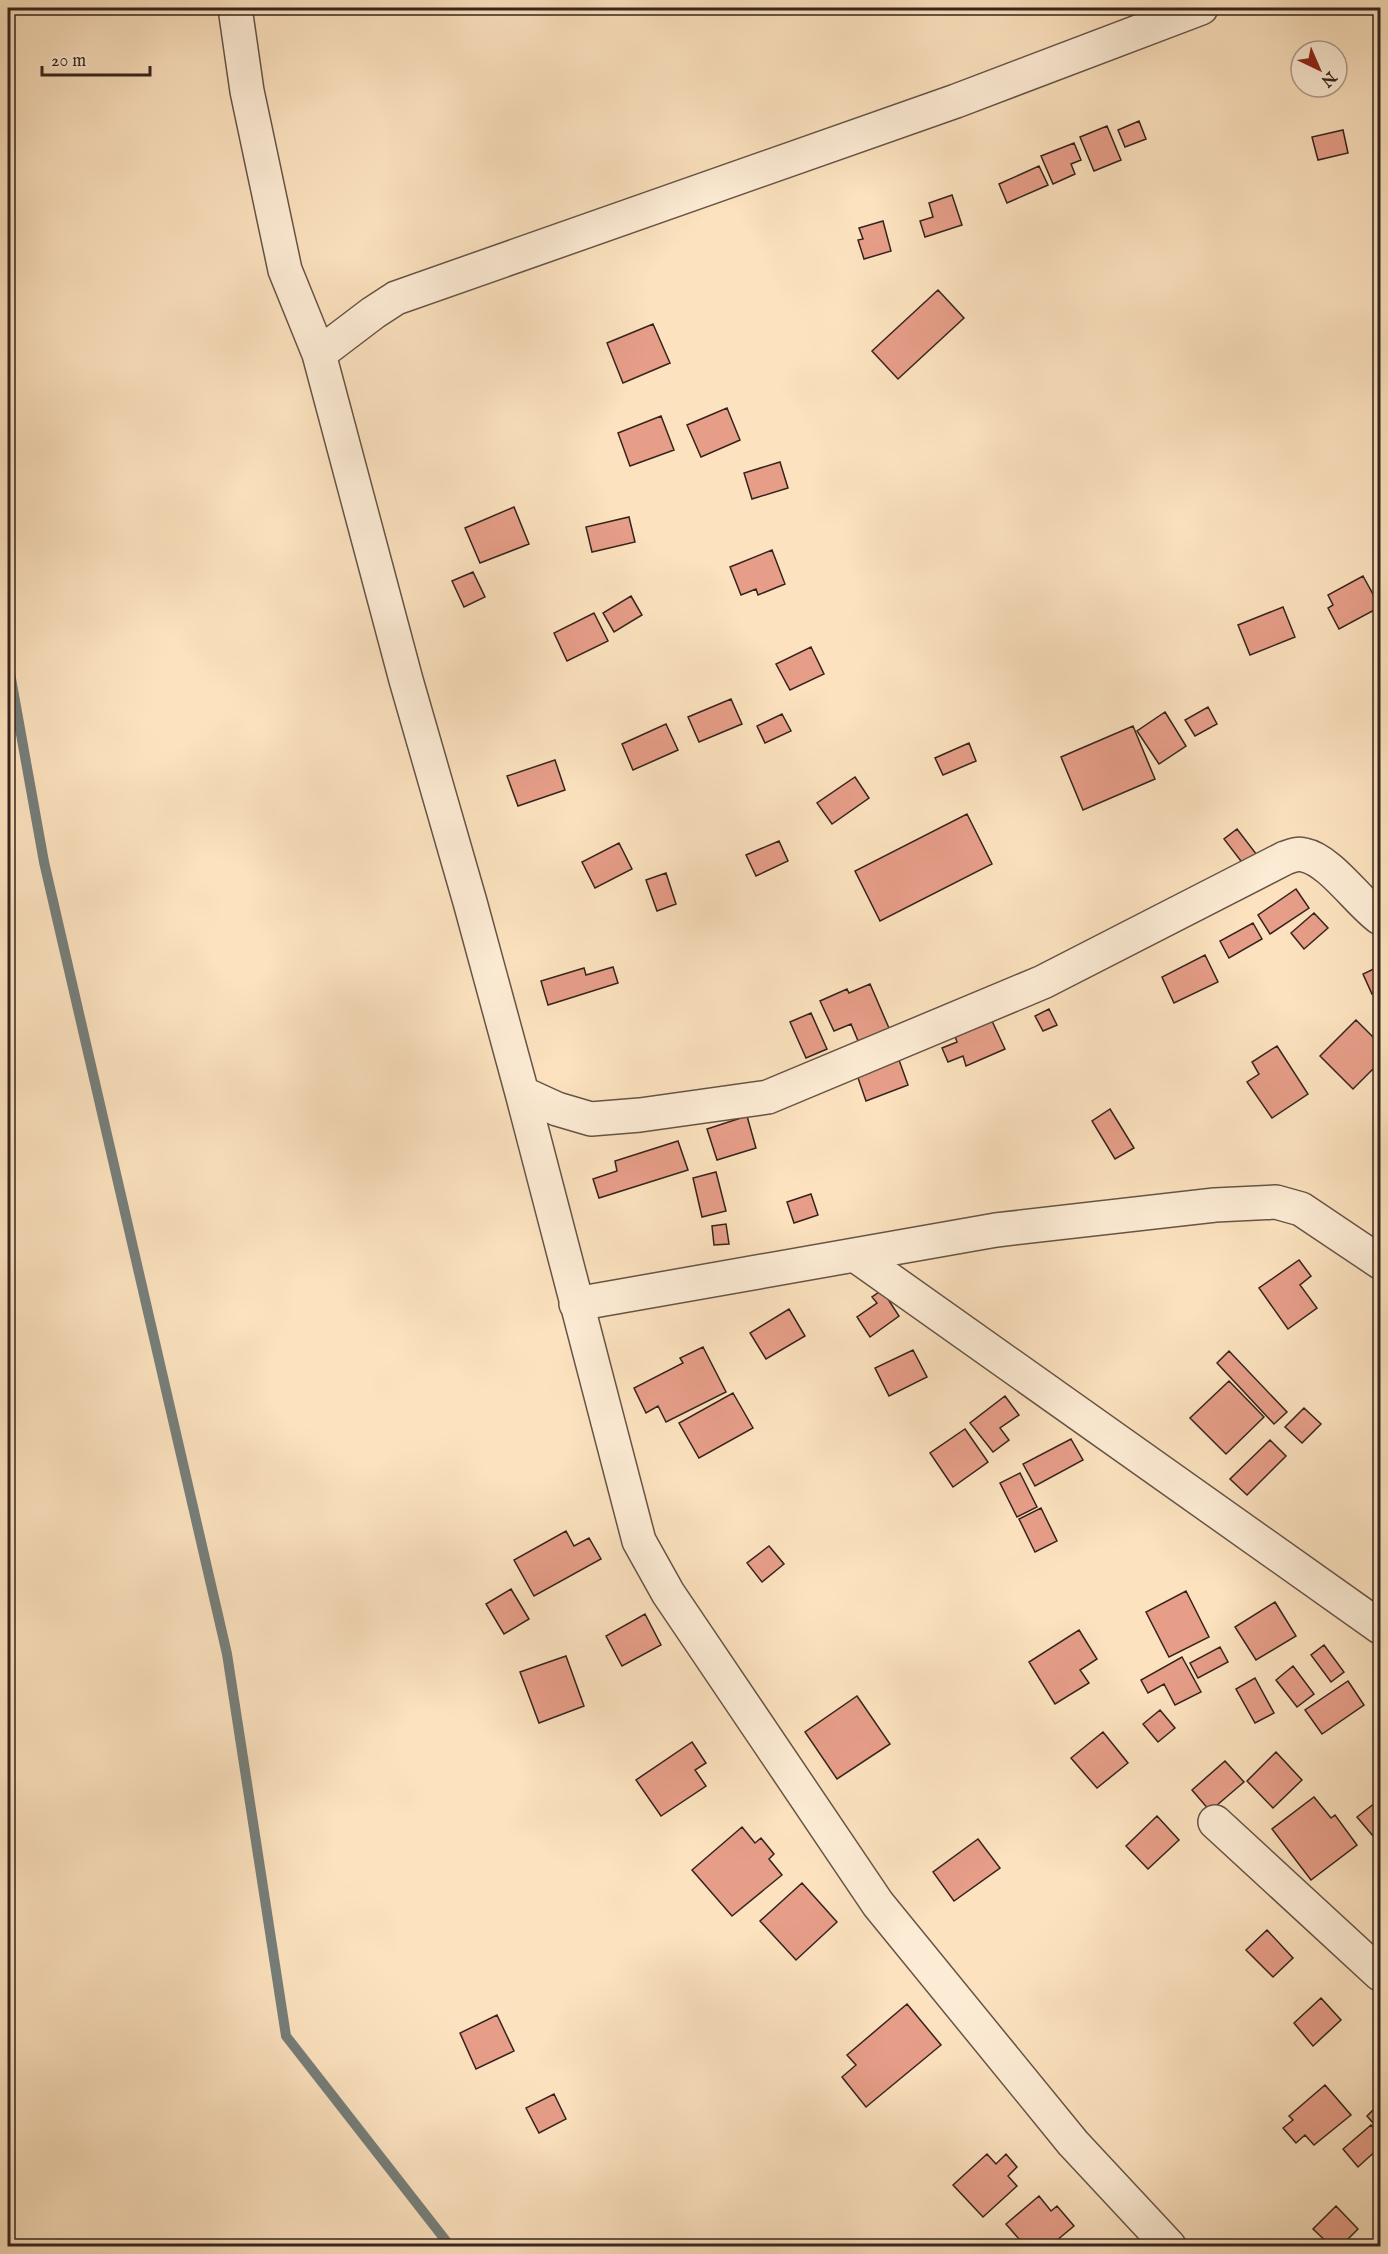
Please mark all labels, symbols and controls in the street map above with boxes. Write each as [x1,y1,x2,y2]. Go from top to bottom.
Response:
scale bar [42,39,150,77]
north arrow [1289,39,1349,99]
text: 20 m [51,50,86,73]
text: N [1316,66,1341,90]

